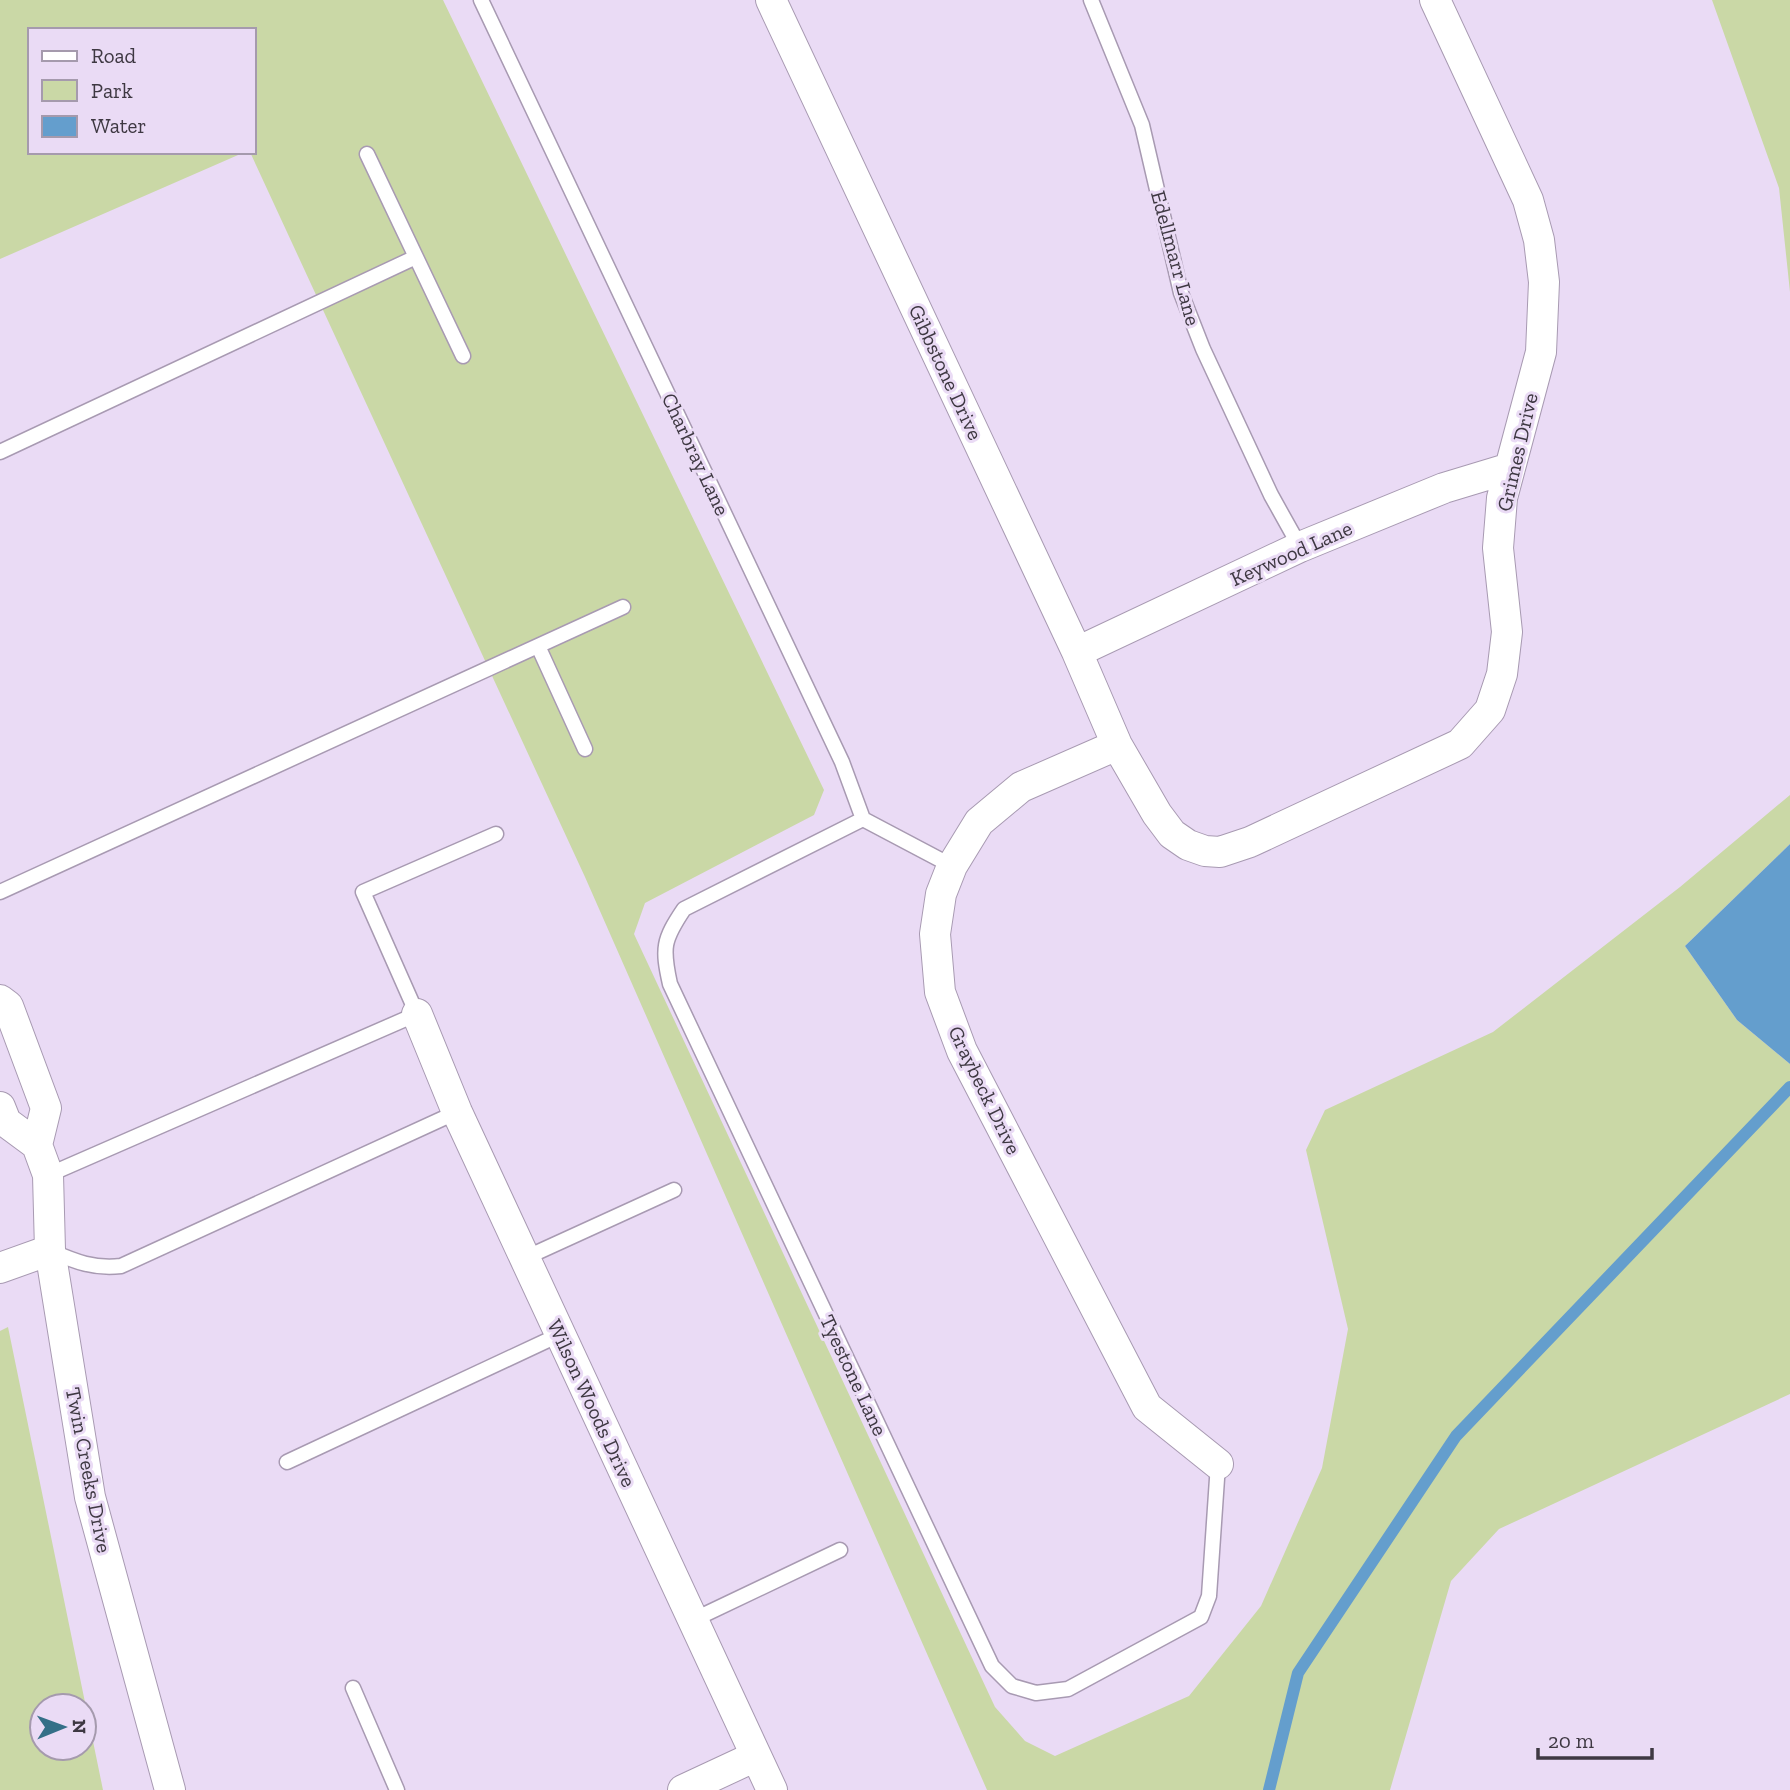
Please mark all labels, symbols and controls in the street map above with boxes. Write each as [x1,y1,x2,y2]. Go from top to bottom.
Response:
legend [28,28,256,154]
text: Road [91,43,137,68]
text: Park [91,78,133,103]
text: Water [91,113,146,138]
street label: Edellmarr Lane [1146,188,1206,328]
street label: Gibbstone Drive [904,300,988,444]
street label: Charbray Lane [657,389,735,519]
street label: Grimes Drive [1491,390,1543,514]
street label: Keywood Lane [1226,515,1356,591]
street label: Graybeck Drive [943,1022,1027,1158]
street label: Tyestone Lane [815,1310,893,1440]
street label: Wilson Woods Drive [542,1315,642,1491]
street label: Twin Creeks Drive [61,1385,117,1555]
north arrow [28,1692,98,1762]
scale bar [1538,1716,1652,1760]
text: N [68,1719,91,1734]
text: 20 m [1548,1728,1594,1753]

